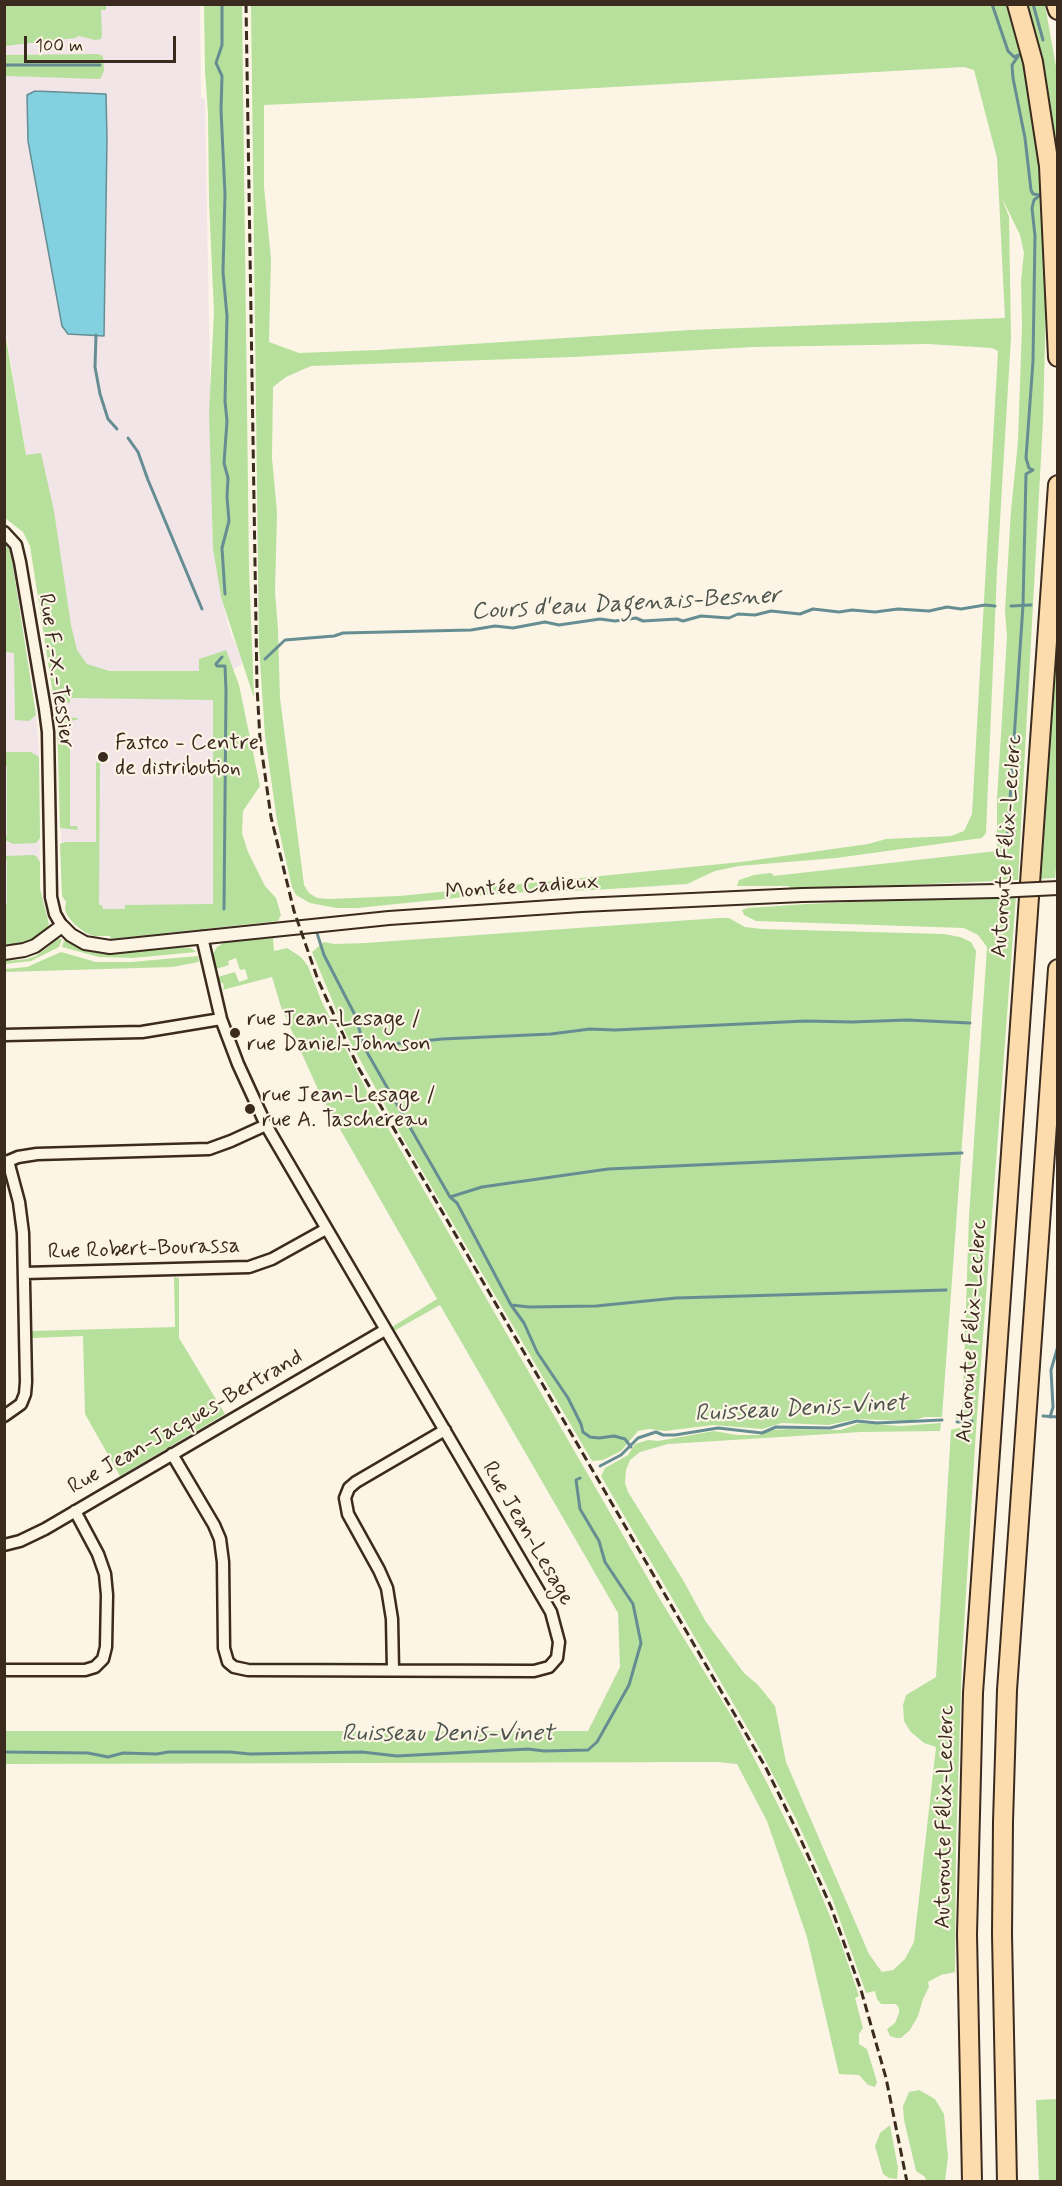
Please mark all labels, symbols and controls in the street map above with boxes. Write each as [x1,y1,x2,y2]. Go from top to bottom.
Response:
scale bar [27,24,178,62]
text: 100 m [35,34,83,58]
water label: Cours d'eau Dagenais-Besner [471,583,781,627]
street label: Rue F.-X.-Tessier [31,592,79,750]
place label: Fastco - Centre de distribution [115,731,259,782]
street label: Autoroute Félix-Leclerc [987,733,1029,959]
marker: Fastco - Centre de distribution [96,750,110,764]
street label: Montée Cadieux [444,869,600,907]
place label: rue Jean-Lesage / rue Daniel-Johnson [247,1007,431,1058]
marker: rue Jean-Lesage / rue Daniel-Johnson [228,1026,242,1040]
place label: rue Jean-Lesage / rue A. Taschereau [262,1083,436,1134]
marker: rue Jean-Lesage / rue A. Taschereau [243,1102,257,1116]
street label: Autoroute Félix-Leclerc [952,1218,994,1444]
street label: Rue Robert-Bourassa [47,1233,241,1267]
street label: Rue Jean-Jacques-Bertrand [64,1345,308,1501]
water label: Ruisseau Denis-Vinet [694,1390,908,1430]
street label: Rue Jean-Lesage [475,1457,579,1611]
street label: Autoroute Félix-Leclerc [931,1705,961,1929]
water label: Ruisseau Denis-Vinet [342,1721,554,1749]

